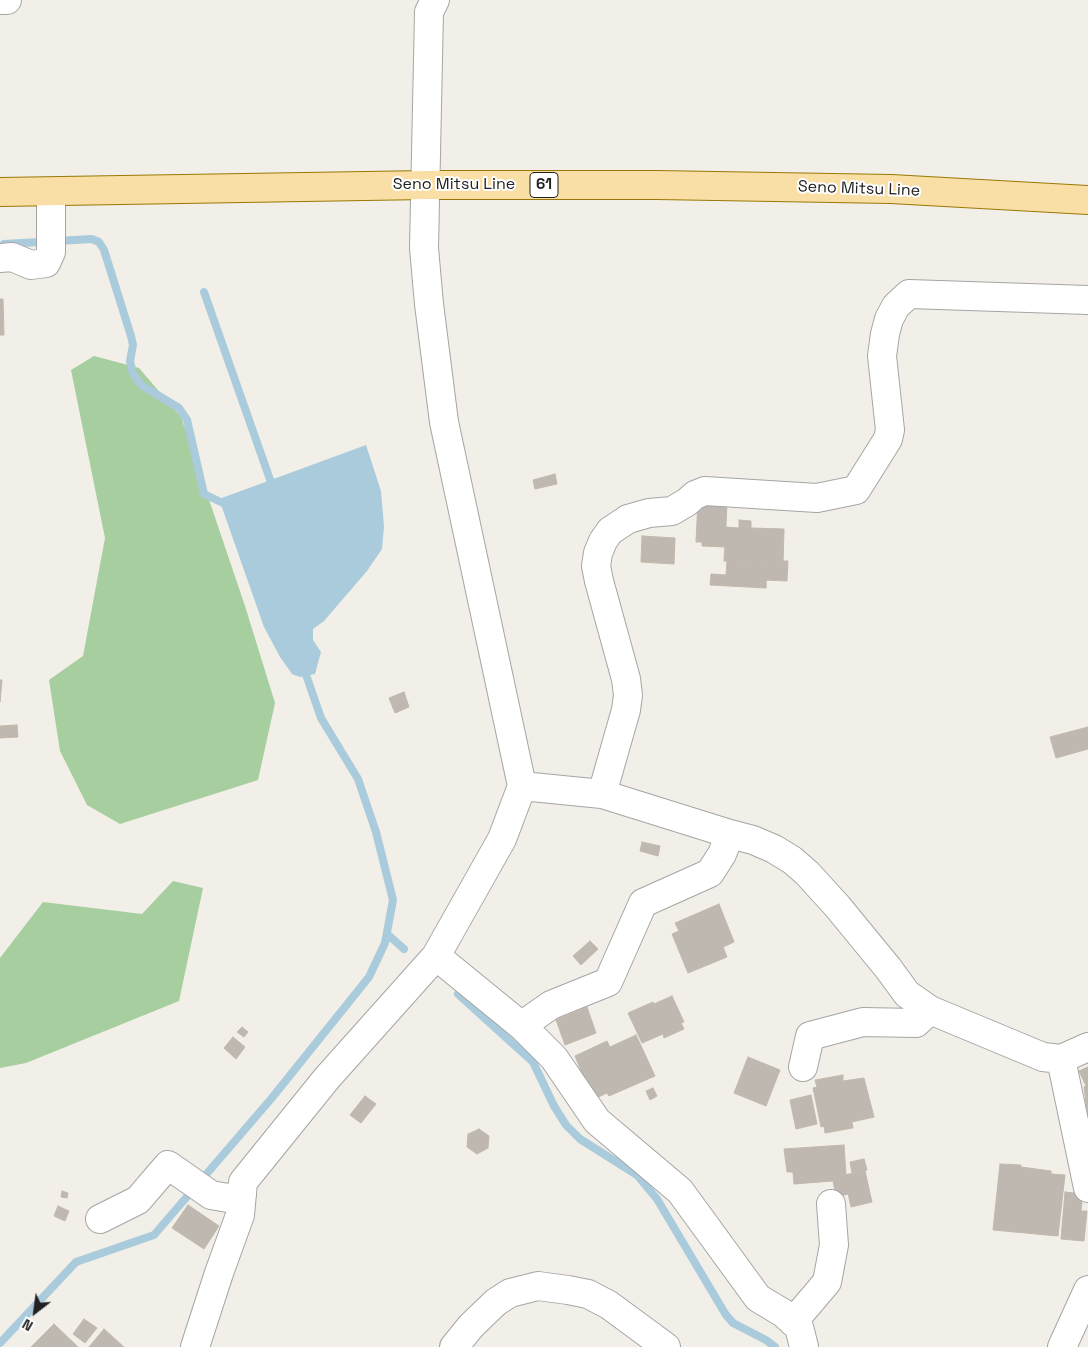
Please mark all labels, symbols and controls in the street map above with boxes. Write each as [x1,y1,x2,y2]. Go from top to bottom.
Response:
road number: 61 [530,172,558,198]
street label: Seno Mitsu Line [393,175,515,195]
street label: Seno Mitsu Line [797,177,921,201]
north arrow [10,1287,60,1337]
text: N [19,1315,36,1335]

